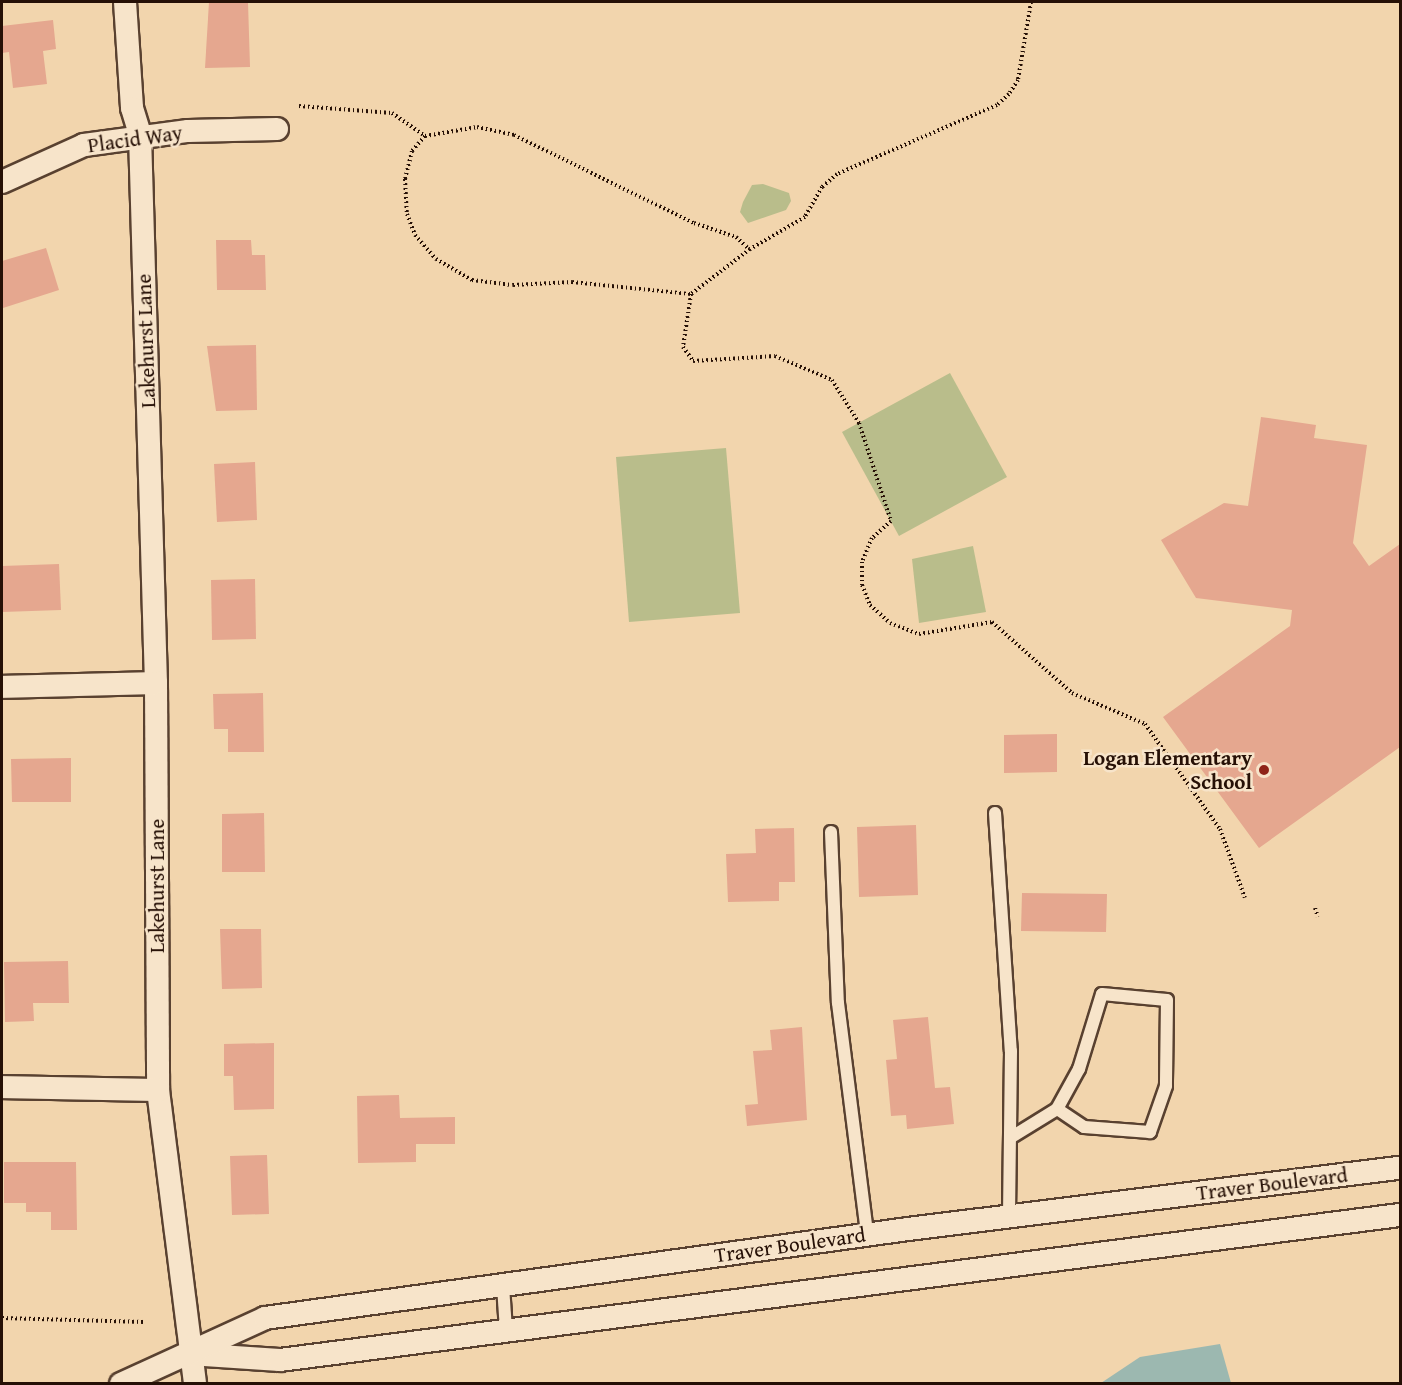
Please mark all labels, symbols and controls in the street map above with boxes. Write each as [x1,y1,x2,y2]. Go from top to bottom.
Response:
street label: Placid Way [86,120,184,158]
street label: Lakehurst Lane [131,273,161,409]
place label: Logan Elementary School [1083,745,1252,795]
marker: Logan Elementary School [1257,763,1271,777]
street label: Lakehurst Lane [144,819,170,953]
street label: Traver Boulevard [1195,1162,1349,1206]
street label: Traver Boulevard [713,1222,867,1268]

